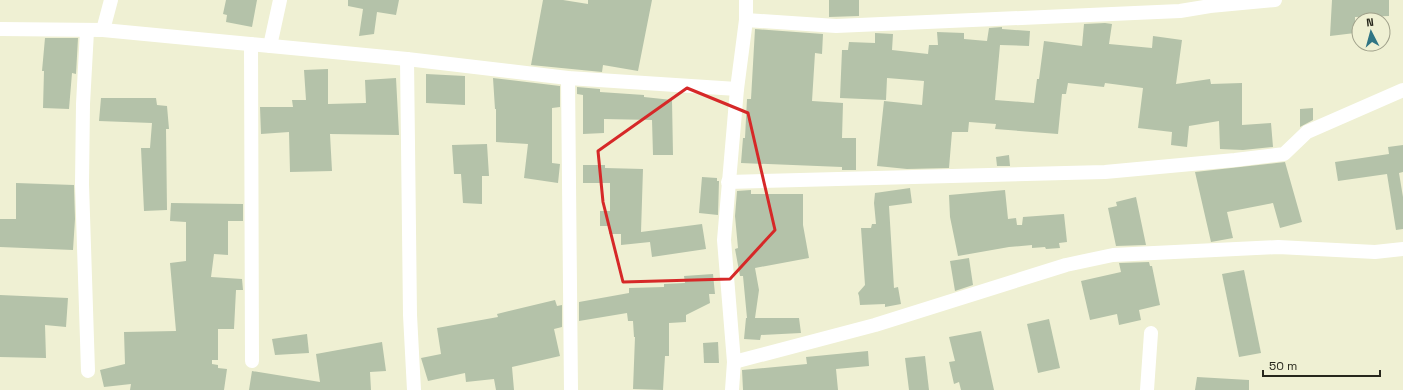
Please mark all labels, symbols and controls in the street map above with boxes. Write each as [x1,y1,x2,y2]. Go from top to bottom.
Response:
north arrow [1351,12,1391,52]
text: N [1366,15,1374,29]
scale bar [1263,352,1380,378]
text: 50 m [1269,358,1297,374]

